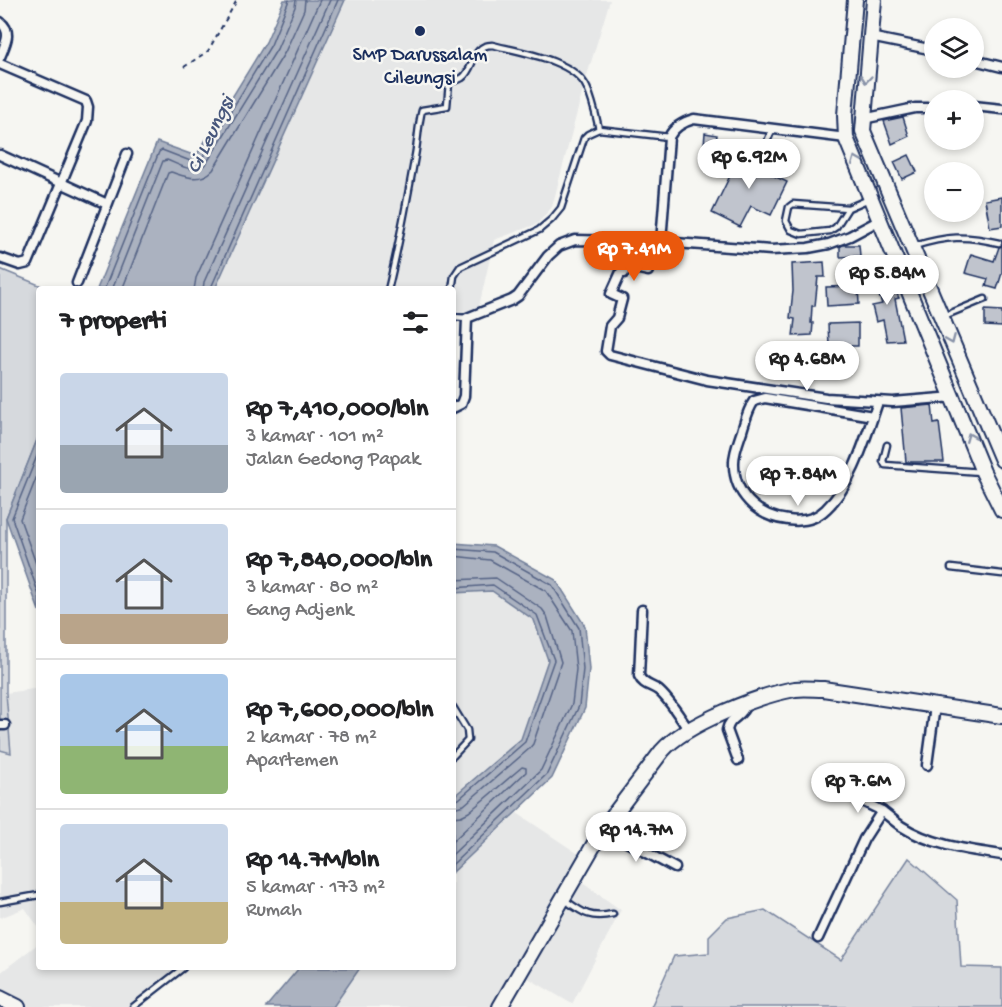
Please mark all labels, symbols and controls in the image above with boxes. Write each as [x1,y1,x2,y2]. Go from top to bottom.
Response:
map controls [924,18,984,222]
button: layers [924,18,984,78]
marker: SMP Darussalam Cileungsi [413,24,427,38]
place label: SMP Darussalam Cileungsi [352,45,488,91]
one-way arrow [860,75,873,84]
water label: Ci Leungsi [183,90,243,179]
button: + [924,90,984,150]
pin: Rp 6.92M [687,139,811,190]
text: Rp 6.92M [711,147,787,170]
one-way arrow [851,155,863,166]
button: − [924,162,984,222]
pin: Rp 7.41M [572,231,696,282]
text: Rp 7.41M [597,239,671,262]
pin: Rp 5.84M [825,255,949,306]
text: Rp 5.84M [849,263,925,286]
icon: filters [399,306,432,339]
text: 7 properti [60,307,167,338]
one-way arrow [944,334,956,345]
pin: Rp 4.68M [745,341,869,392]
text: Rp 4.68M [769,349,845,372]
text: Rp 7,410,000/bln [246,395,428,426]
icon: home [108,397,180,469]
text: 3 kamar · 101 m² [246,426,384,449]
one-way arrow [965,432,977,443]
text: Jalan Gedong Papak [246,449,420,472]
pin: Rp 7.84M [736,456,860,507]
text: Rp 7.84M [760,464,836,487]
text: Rp 7,840,000/bln [246,546,432,577]
icon: home [108,548,180,620]
text: 3 kamar · 80 m² [246,577,378,600]
text: Gang Adjenk [246,600,353,623]
text: Rp 7,600,000/bln [246,696,433,727]
icon: home [108,698,180,770]
text: 2 kamar · 78 m² [246,727,377,750]
text: Apartemen [246,750,338,773]
pin: Rp 7.6M [803,763,913,814]
text: Rp 7.6M [825,771,891,794]
pin: Rp 14.7M [574,812,698,863]
text: Rp 14.7M [599,820,673,843]
text: Rp 14.7M/bln [246,846,379,877]
icon: home [108,848,180,920]
text: 5 kamar · 173 m² [246,877,385,900]
text: Rumah [246,900,302,923]

